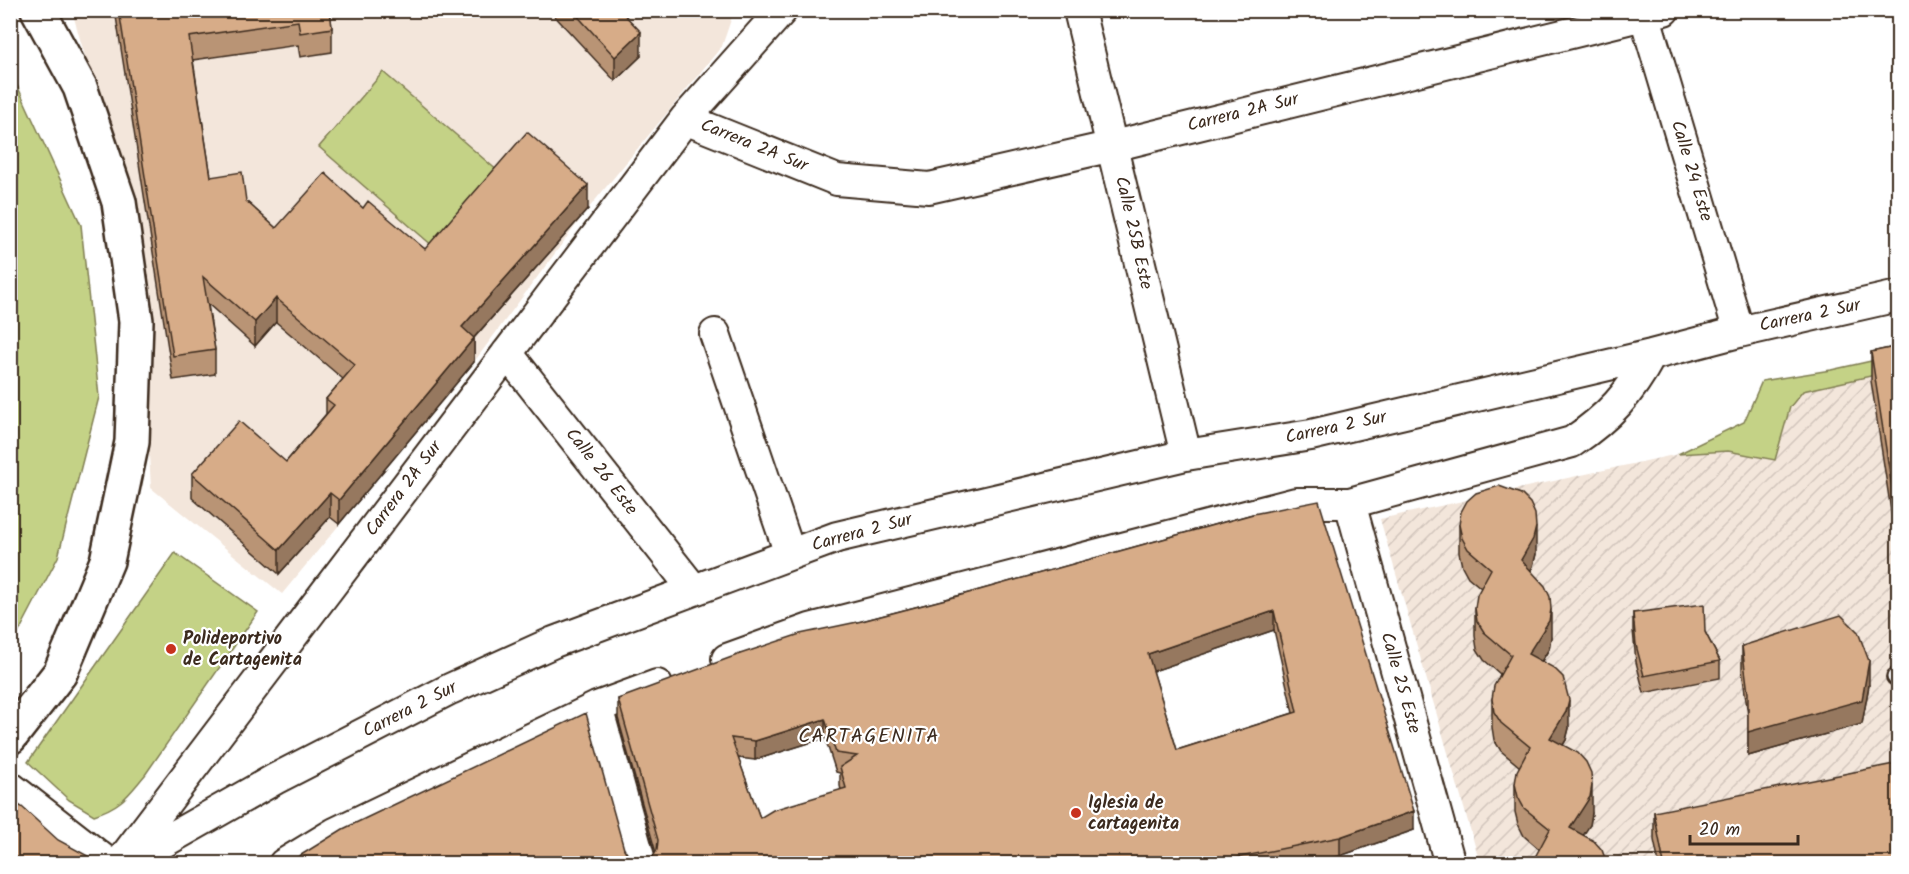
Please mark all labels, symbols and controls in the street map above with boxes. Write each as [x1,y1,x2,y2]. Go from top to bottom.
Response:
street label: Carrera 2A Sur [1184,85,1303,141]
street label: Carrera 2A Sur [696,111,813,181]
street label: Calle 24 Este [1662,117,1720,225]
street label: Calle 25B Este [1106,173,1160,293]
street label: Carrera 2 Sur [1757,291,1864,341]
street label: Carrera 2 Sur [1283,403,1390,453]
street label: Calle 26 Este [557,422,645,522]
street label: Carrera 2A Sur [358,434,450,543]
street label: Carrera 2 Sur [809,505,916,560]
place label: Polideportivo de Cartagenita [183,625,302,675]
street label: Calle 25 Este [1372,629,1428,737]
marker: Polideportivo de Cartagenita [164,642,178,656]
street label: Carrera 2 Sur [358,673,463,746]
district label: CARTAGENITA [798,721,940,753]
place label: Iglesia de cartagenita [1088,789,1179,839]
marker: Iglesia de cartagenita [1069,806,1083,820]
scale bar [1690,808,1798,846]
text: 20 m [1699,816,1740,845]

